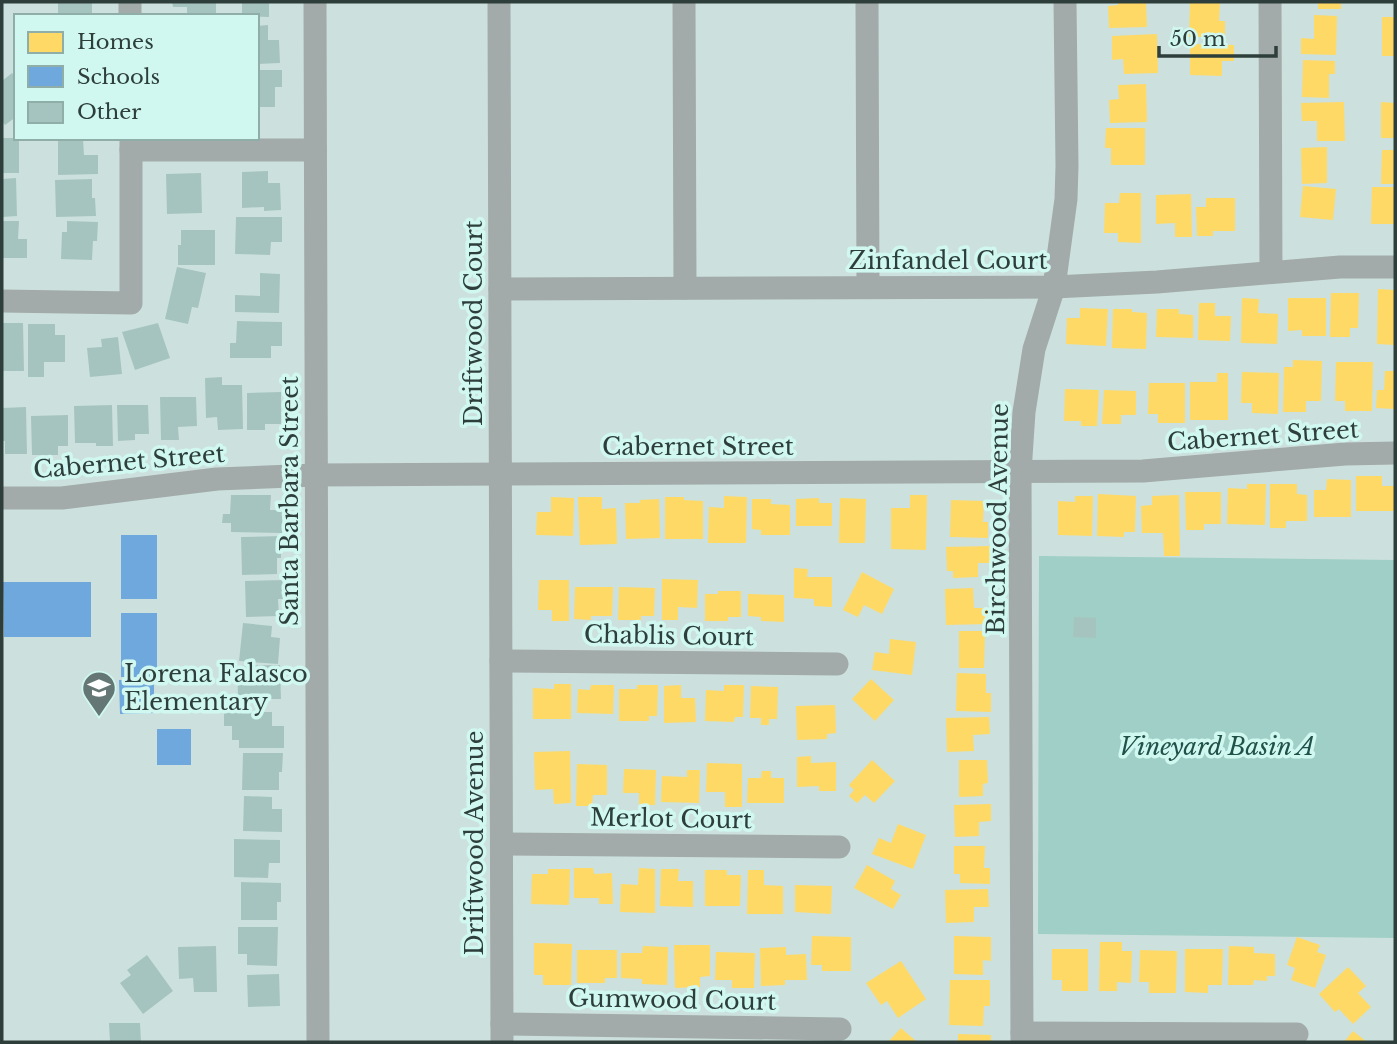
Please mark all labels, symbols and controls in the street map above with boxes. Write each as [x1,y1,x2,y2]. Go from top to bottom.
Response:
legend [14,14,259,140]
scale bar [1159,14,1276,58]
text: 50 m [1170,26,1226,52]
text: Homes [77,29,154,55]
text: Schools [77,64,160,90]
text: Other [77,99,141,125]
street label: Driftwood Court [459,220,488,426]
street label: Zinfandel Court [848,246,1048,275]
street label: Santa Barbara Street [275,376,304,626]
street label: Birchwood Avenue [981,403,1014,635]
street label: Cabernet Street [1166,414,1360,457]
street label: Cabernet Street [602,432,794,461]
street label: Cabernet Street [32,439,226,484]
street label: Chablis Court [584,620,754,651]
place label: Lorena Falasco Elementary [124,659,308,716]
school or university icon: Lorena Falasco Elementary [80,669,118,718]
street label: Driftwood Avenue [460,731,489,955]
park label: Vineyard Basin A [1119,732,1315,761]
street label: Merlot Court [590,803,752,834]
street label: Gumwood Court [568,983,776,1016]

